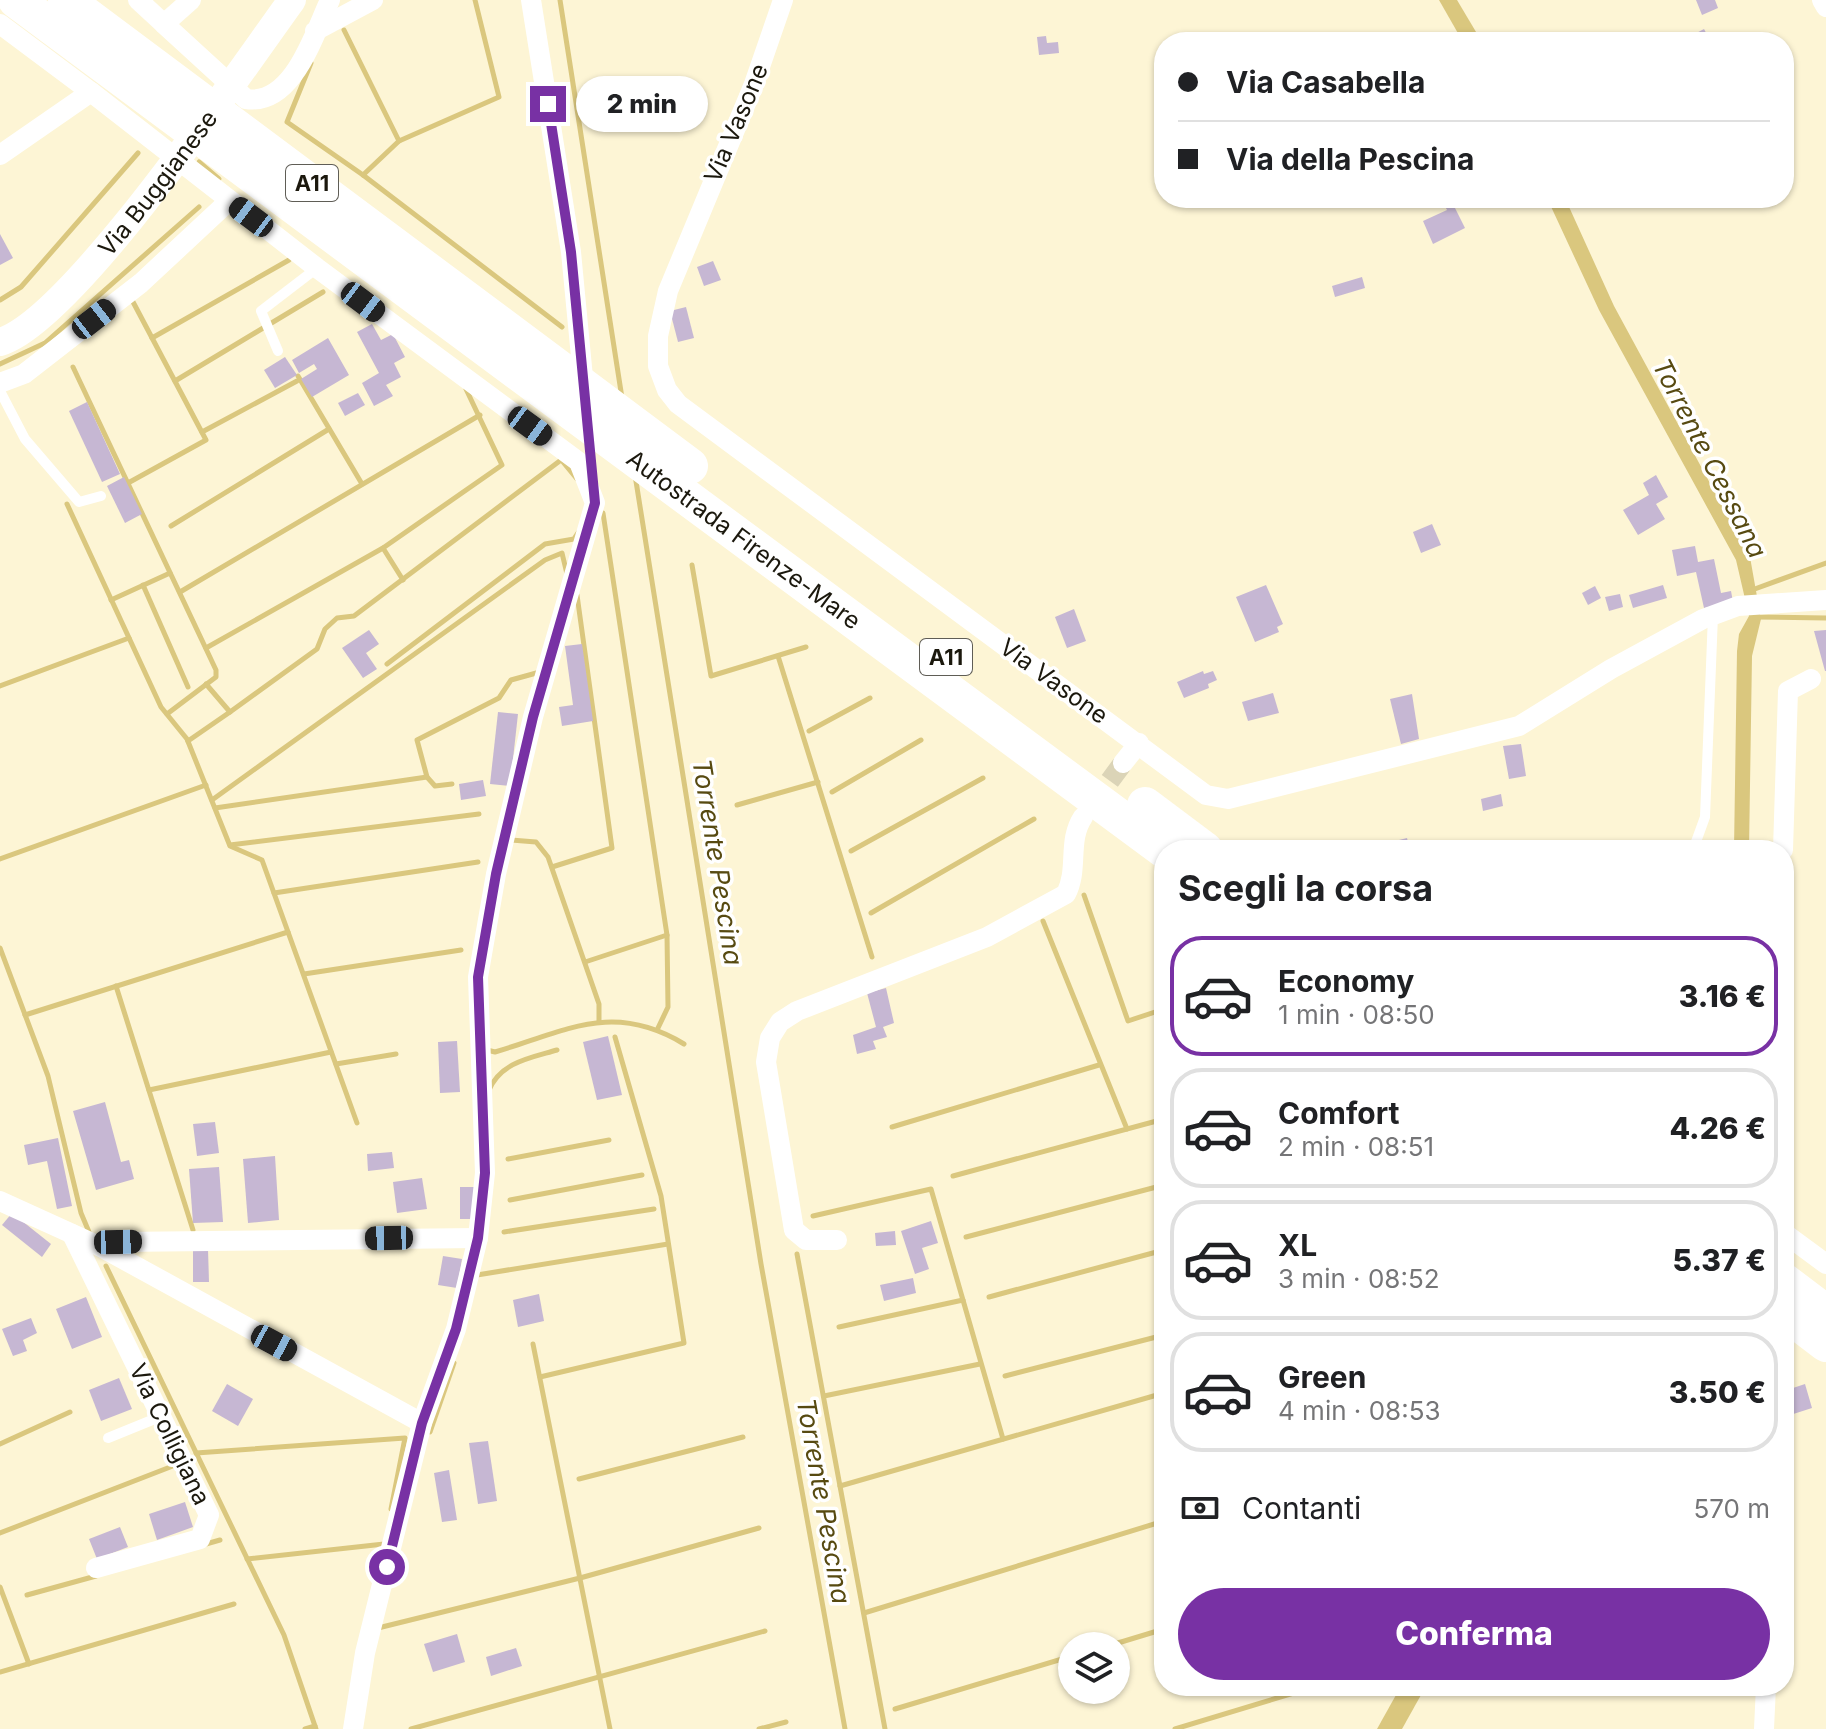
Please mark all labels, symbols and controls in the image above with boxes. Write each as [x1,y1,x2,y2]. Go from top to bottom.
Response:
street label: Via Vasone [698,59,774,187]
text: Via Casabella [1226,64,1425,100]
callout: 2 min [576,76,708,132]
route end [530,86,566,122]
text: 2 min [607,88,677,119]
street label: Via Buggianese [92,104,223,262]
text: Via della Pescina [1226,141,1474,177]
road number: A11 [286,165,338,201]
car [225,193,277,241]
car [337,278,389,326]
car [68,295,120,343]
water label: Torrente Cessana [1646,353,1774,563]
car [504,402,556,450]
street label: Autostrada Firenze-Mare [621,443,867,635]
street label: Via Vasone [994,632,1114,730]
road number: A11 [920,639,972,675]
water label: Torrente Pescina [686,757,750,967]
text: Scegli la corsa [1178,866,1433,910]
icon: car [1182,960,1254,1032]
text: Economy [1278,963,1414,999]
text: 3.16 € [1679,978,1766,1014]
text: 1 min · 08:50 [1278,999,1435,1030]
icon: car [1182,1092,1254,1164]
text: Comfort [1278,1095,1399,1131]
text: 4.26 € [1669,1110,1766,1146]
text: 2 min · 08:51 [1278,1131,1434,1162]
icon: car [1182,1224,1254,1296]
car [365,1226,413,1250]
text: XL [1278,1227,1317,1263]
car [94,1230,142,1254]
text: 5.37 € [1672,1242,1766,1278]
text: 3 min · 08:52 [1278,1263,1440,1294]
car [247,1321,301,1365]
icon: car [1182,1356,1254,1428]
street label: Via Colligiana [123,1359,217,1509]
text: Green [1278,1359,1366,1395]
text: 3.50 € [1669,1374,1766,1410]
text: 4 min · 08:53 [1278,1395,1441,1426]
water label: Torrente Pescina [791,1396,857,1606]
icon: cash [1178,1486,1222,1530]
text: Contanti [1242,1490,1361,1526]
text: 570 m [1693,1493,1770,1524]
route start [369,1549,405,1585]
button: Conferma [1178,1588,1770,1680]
map controls [1058,1632,1130,1704]
button: layers [1058,1632,1130,1704]

